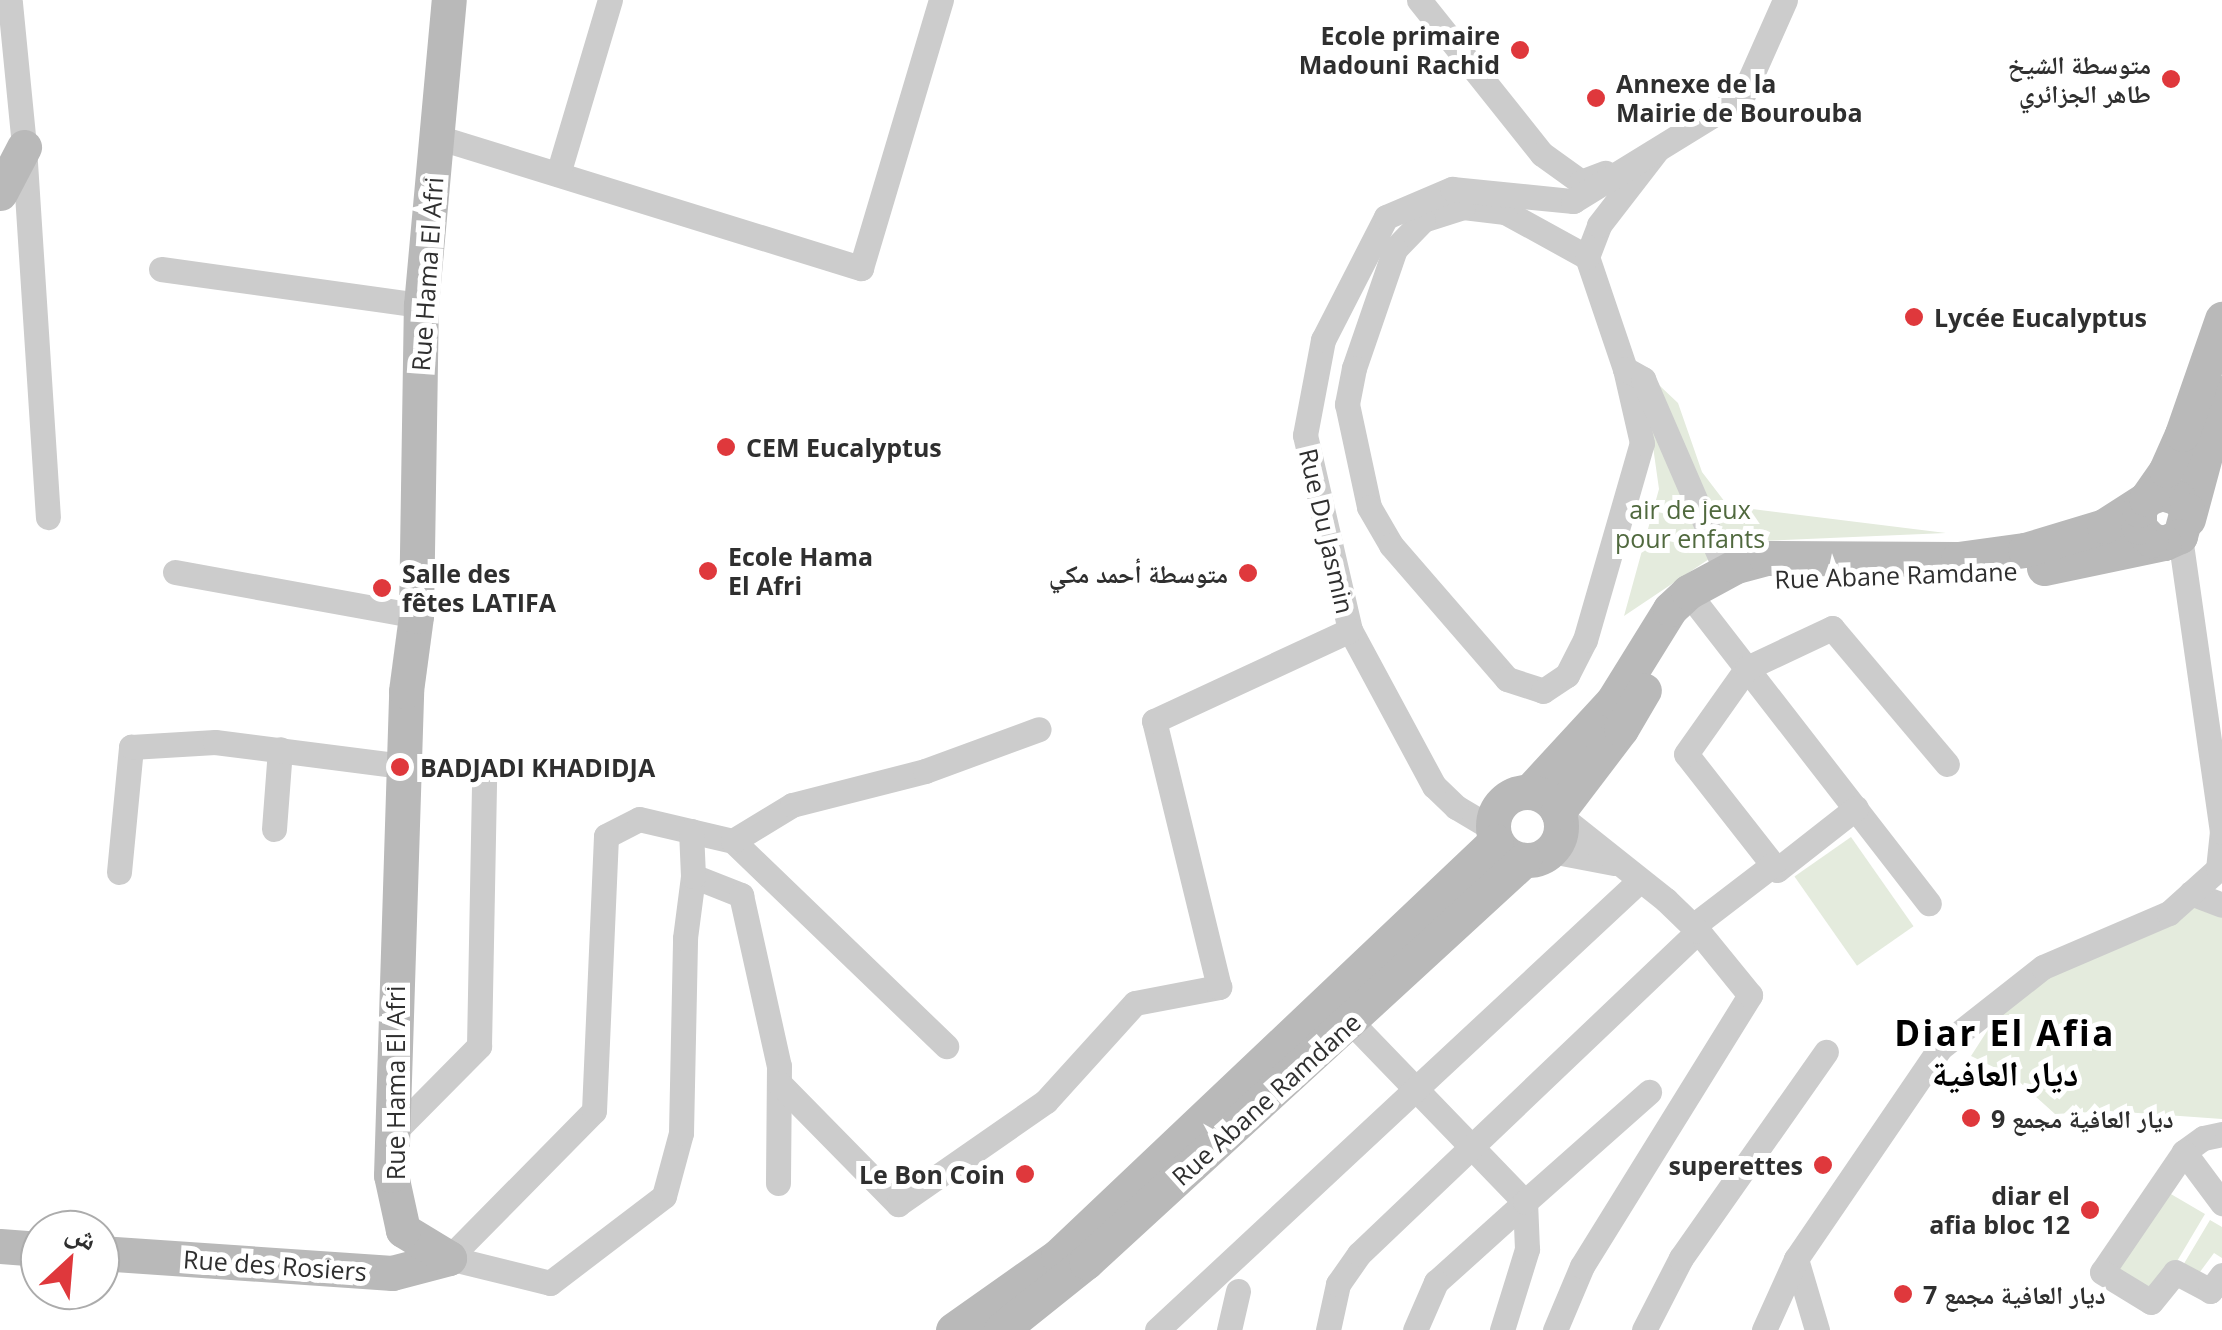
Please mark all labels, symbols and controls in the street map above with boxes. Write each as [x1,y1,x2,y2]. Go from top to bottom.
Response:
place label: Ecole primaire Madouni Rachid [1299,21,1500,80]
marker: Ecole primaire Madouni Rachid [1509,39,1531,61]
place label: متوسطة الشيخ طاهر الجزائري [2008,50,2151,109]
marker: متوسطة الشيخ طاهر الجزائري [2160,68,2182,90]
place label: Annexe de la Mairie de Bourouba [1616,69,1863,128]
marker: Annexe de la Mairie de Bourouba [1585,87,1607,109]
street label: Rue Hama El Afri [405,176,449,372]
place label: Lycée Eucalyptus [1934,302,2147,332]
marker: Lycée Eucalyptus [1903,306,1925,328]
place label: CEM Eucalyptus [746,432,942,462]
marker: CEM Eucalyptus [715,436,737,458]
street label: Rue Du Jasmin [1293,446,1361,616]
park label: air de jeux pour enfants [1615,495,1765,554]
place label: Ecole Hama El Afri [728,542,873,601]
street label: Rue Abane Ramdane [1774,556,2018,594]
place label: متوسطة أحمد مكي [1049,558,1228,588]
place label: Salle des fêtes LATIFA [402,559,556,618]
marker: Ecole Hama El Afri [697,560,719,582]
marker: متوسطة أحمد مكي [1237,562,1259,584]
marker: Salle des fêtes LATIFA [371,577,393,599]
place label: BADJADI KHADIDJA [420,752,655,782]
marker: BADJADI KHADIDJA [389,756,411,778]
street label: Rue Hama El Afri [380,986,410,1180]
street label: Rue Abane Ramdane [1166,1006,1366,1192]
district label: Diar El Afia ديار العافية [1894,1012,2116,1094]
place label: ديار العافية مجمع 9 [1991,1103,2174,1133]
marker: ديار العافية مجمع 9 [1960,1107,1982,1129]
place label: superettes [1669,1150,1803,1180]
marker: superettes [1812,1154,1834,1176]
place label: Le Bon Coin [859,1159,1005,1189]
marker: Le Bon Coin [1014,1163,1036,1185]
place label: diar el afia bloc 12 [1929,1181,2070,1240]
marker: diar el afia bloc 12 [2079,1199,2101,1221]
north arrow [20,1210,120,1310]
text: ش [61,1211,104,1258]
street label: Rue des Rosiers [182,1244,368,1286]
place label: ديار العافية مجمع 7 [1923,1279,2106,1309]
marker: ديار العافية مجمع 7 [1892,1283,1914,1305]

